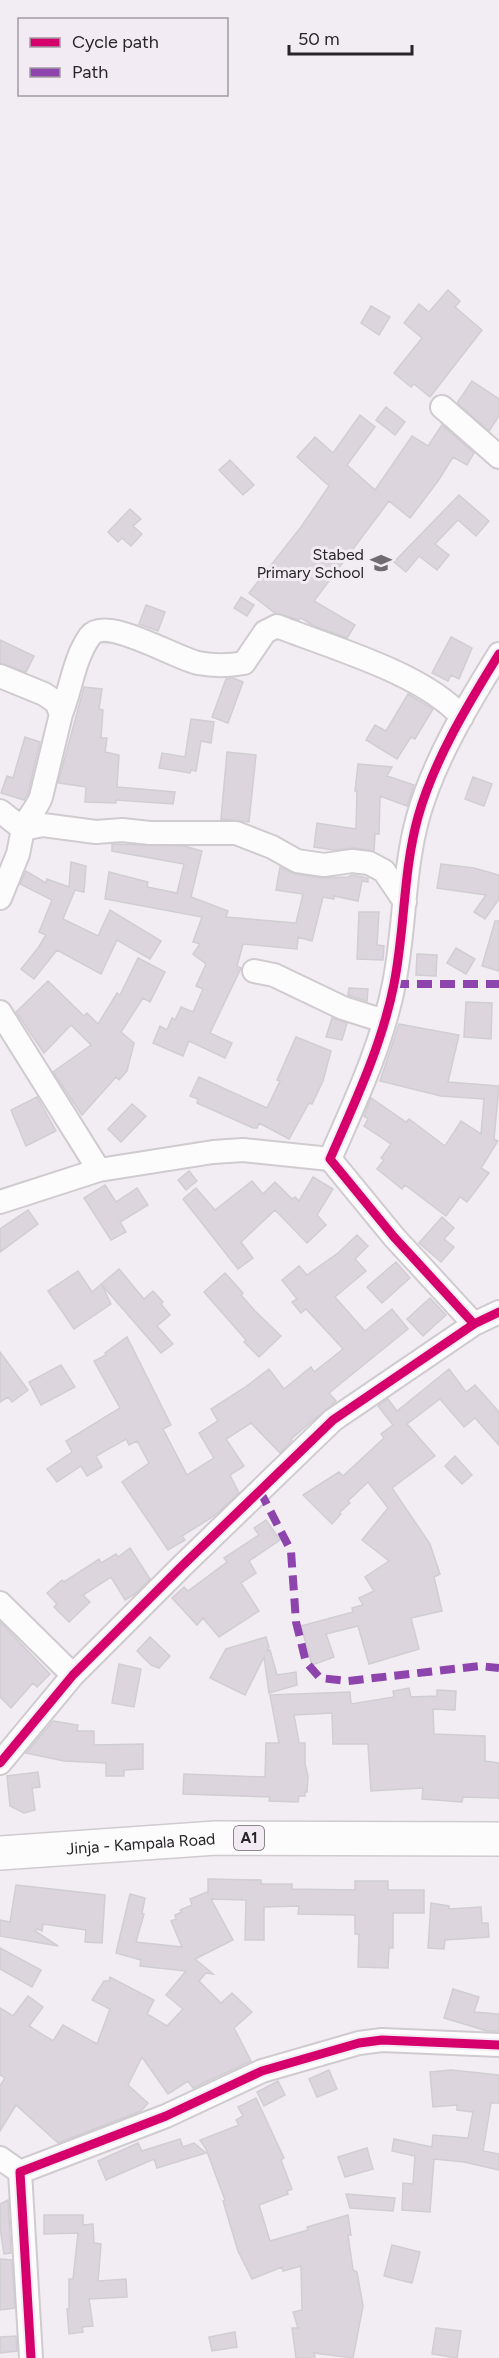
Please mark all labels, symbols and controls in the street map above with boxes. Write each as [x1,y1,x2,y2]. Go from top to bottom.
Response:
legend [18,18,228,96]
scale bar [289,18,412,56]
text: 50 m [298,28,340,50]
text: Cycle path [72,31,159,53]
text: Path [72,61,108,83]
place label: Stabed Primary School [257,545,364,582]
school or university icon: Stabed Primary School [369,551,393,575]
road number: A1 [234,1826,264,1850]
street label: Jinja - Kampala Road [65,1829,216,1858]

